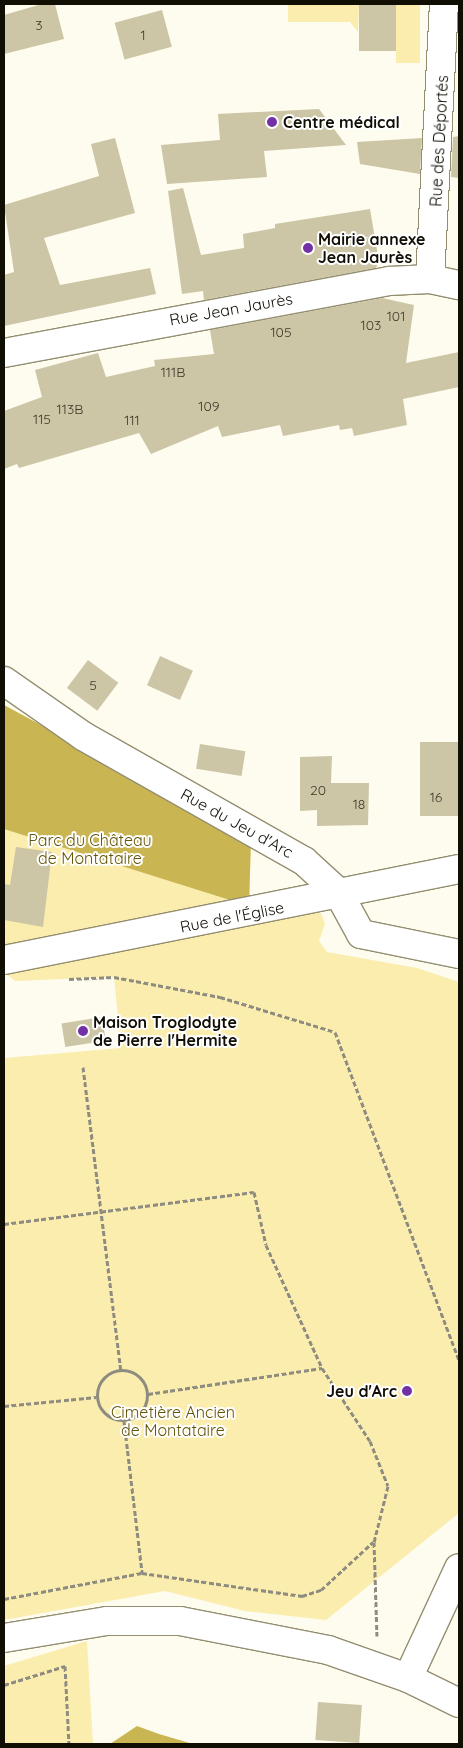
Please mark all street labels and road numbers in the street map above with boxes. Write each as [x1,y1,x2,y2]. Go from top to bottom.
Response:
street label: Rue des Déportés [426,75,452,207]
street label: Rue Jean Jaurès [168,289,294,329]
street label: Rue du Jeu d'Arc [178,784,296,862]
street label: Rue de l'Église [178,897,286,937]

